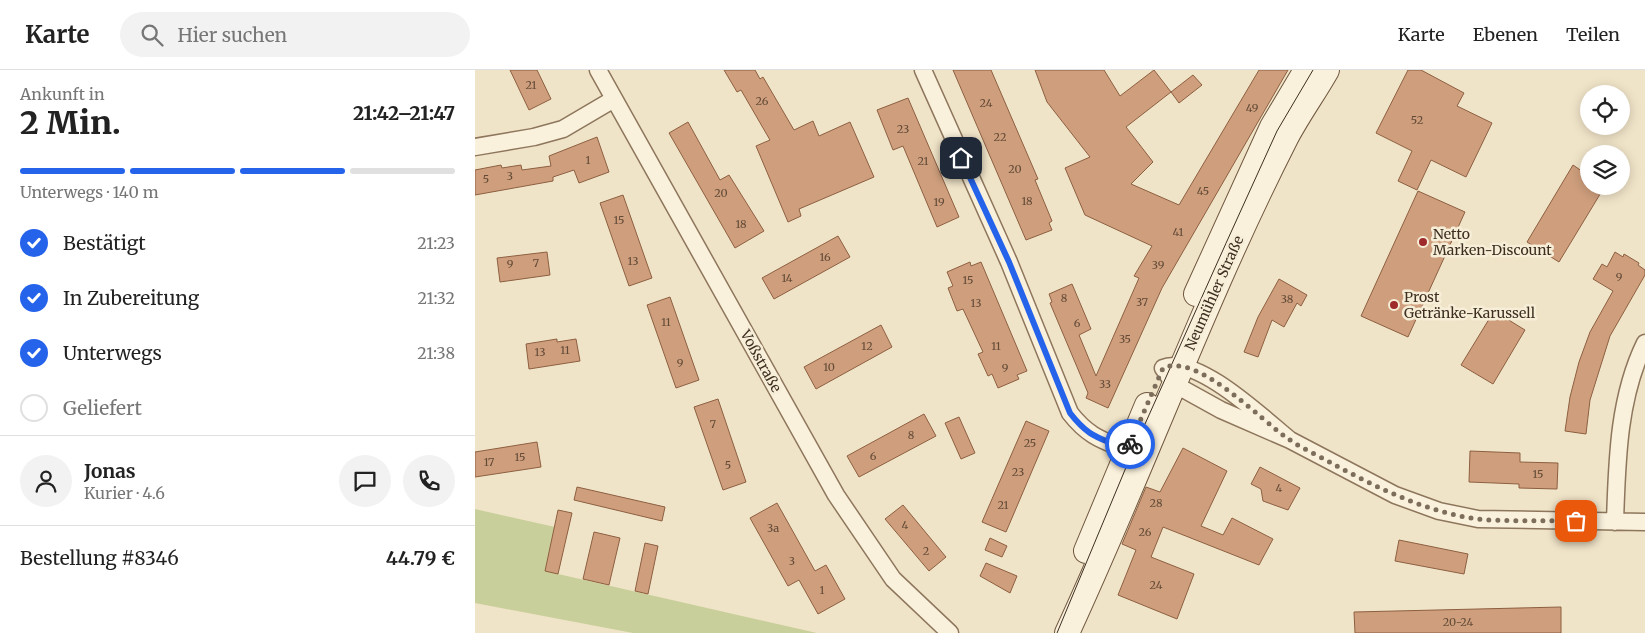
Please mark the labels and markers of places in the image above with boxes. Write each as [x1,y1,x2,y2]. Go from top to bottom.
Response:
pin [940,137,982,179]
place label: Netto Marken-Discount [1433,225,1552,259]
marker: Netto Marken-Discount [1417,236,1429,248]
place label: Prost Getränke-Karussell [1404,288,1536,322]
marker: Prost Getränke-Karussell [1388,299,1400,311]
pin [1555,500,1597,542]

